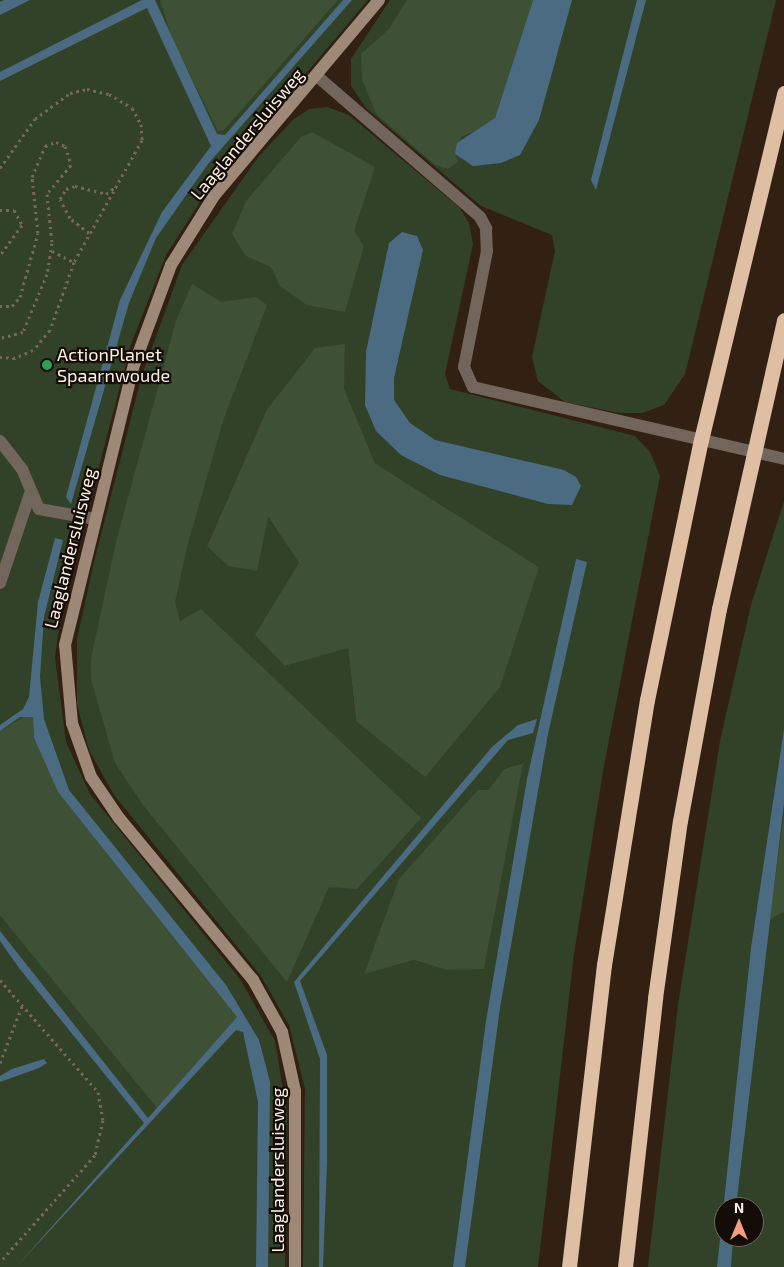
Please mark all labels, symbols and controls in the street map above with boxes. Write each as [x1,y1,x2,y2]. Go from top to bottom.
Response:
street label: Laaglandersluisweg [186,64,308,204]
place label: ActionPlanet Spaarnwoude [57,344,170,386]
marker: ActionPlanet Spaarnwoude [41,359,53,371]
street label: Laaglandersluisweg [40,465,100,631]
street label: Laaglandersluisweg [266,1088,288,1252]
north arrow [714,1197,764,1247]
text: N [734,1199,744,1216]

